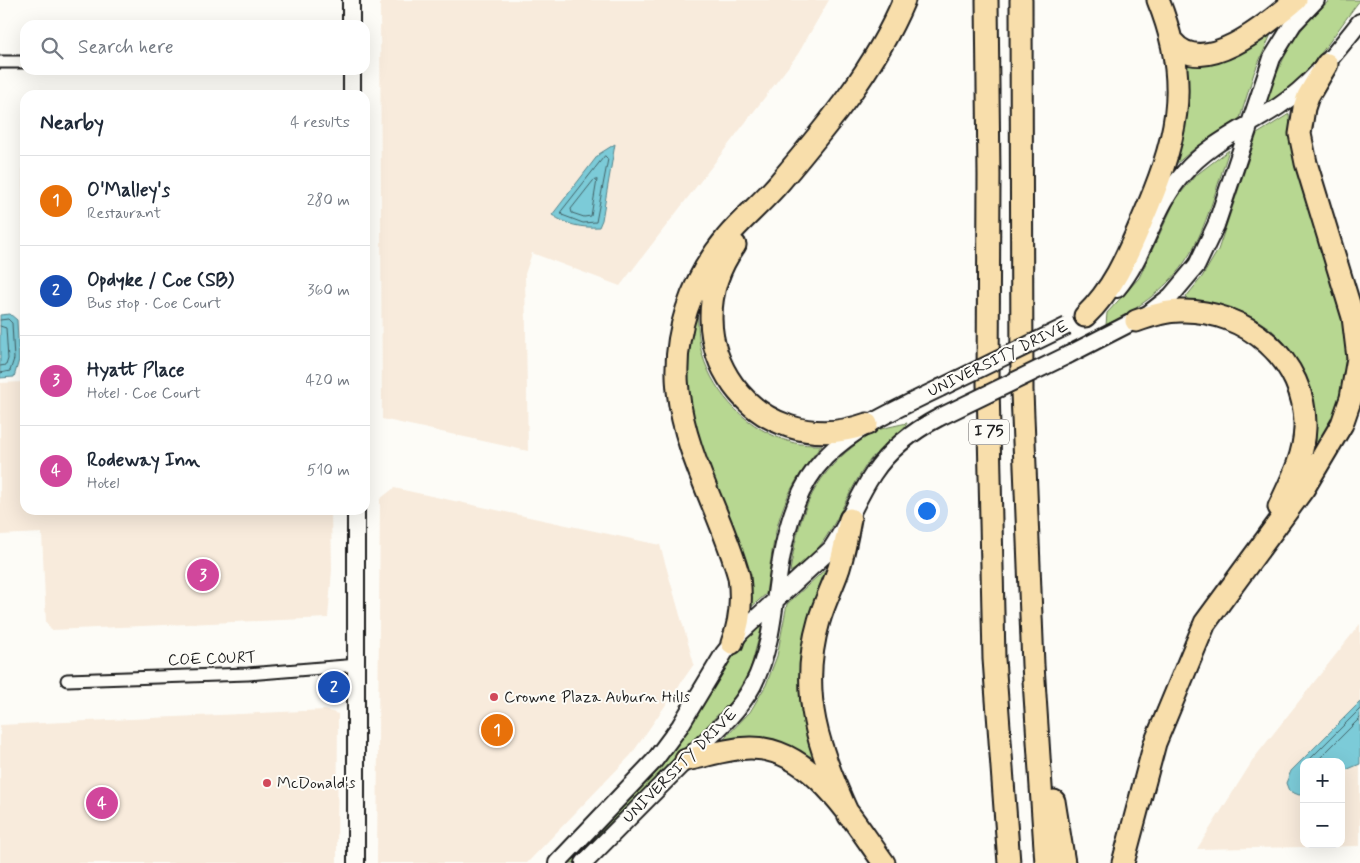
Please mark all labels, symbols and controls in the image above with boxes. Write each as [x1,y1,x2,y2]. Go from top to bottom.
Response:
search box [20,20,370,75]
icon: search [38,34,66,62]
text: Search here [78,35,174,60]
text: Nearby [40,109,104,137]
text: 4 results [290,112,350,133]
text: O'Malley's [87,178,170,203]
text: 1 [52,190,60,211]
text: 280 m [307,190,350,211]
text: Restaurant [87,203,161,224]
text: Opdyke / Coe (SB) [87,268,234,293]
text: 2 [52,280,60,301]
text: 360 m [307,280,350,301]
text: Bus stop · Coe Court [87,293,221,314]
street label: UNIVERSITY DRIVE [924,316,1072,402]
text: Hyatt Place [87,358,185,383]
text: 3 [52,370,60,391]
text: 420 m [306,370,350,391]
text: Hotel · Coe Court [87,383,201,404]
road number: I 75 [969,420,1009,444]
text: Rodeway Inn [87,448,200,473]
text: 4 [51,460,61,481]
text: 510 m [307,460,350,481]
text: Hotel [87,473,120,494]
your location [914,498,940,524]
pin: 3 [187,556,219,594]
street label: COE COURT [168,647,256,671]
pin: 2 [318,668,350,706]
place label: Crowne Plaza Auburn Hills [504,687,690,708]
marker: Crowne Plaza Auburn Hills [488,691,500,703]
street label: UNIVERSITY DRIVE [618,704,742,828]
pin: 1 [481,711,513,749]
map controls [1300,758,1345,848]
button: + [1300,758,1345,803]
place label: McDonald's [277,773,356,794]
marker: McDonald's [261,777,273,789]
pin: 4 [86,784,118,822]
button: − [1300,803,1345,848]

